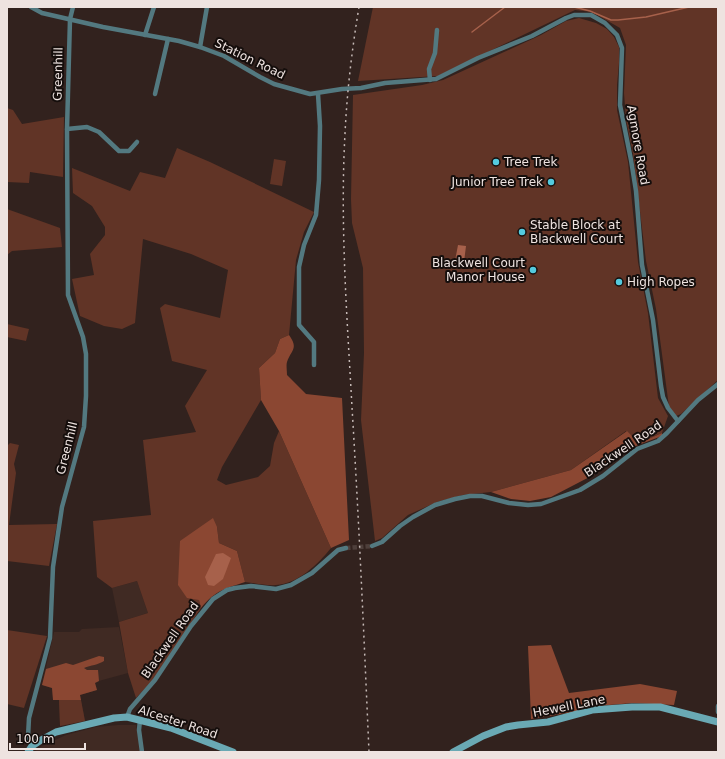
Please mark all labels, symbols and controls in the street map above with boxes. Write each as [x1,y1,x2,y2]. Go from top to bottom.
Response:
street label: Station Road [213,36,287,82]
street label: Greenhill [51,47,65,101]
street label: Agmore Road [624,104,652,186]
place label: Tree Trek [503,155,557,169]
marker: Tree Trek [491,157,501,167]
place label: Junior Tree Trek [450,175,543,189]
marker: Junior Tree Trek [546,177,556,187]
place label: Stable Block at Blackwell Court [530,218,623,246]
marker: Stable Block at Blackwell Court [517,227,527,237]
place label: Blackwell Court Manor House [432,256,525,284]
marker: Blackwell Court Manor House [528,265,538,275]
place label: High Ropes [627,275,695,289]
marker: High Ropes [614,277,624,287]
street label: Blackwell Road [582,418,664,480]
street label: Greenhill [54,420,80,476]
street label: Blackwell Road [138,599,202,681]
street label: Hewell Lane [532,692,606,720]
street label: Alcester Road [136,703,220,741]
scale bar [10,725,85,751]
text: 100 m [16,732,54,746]

